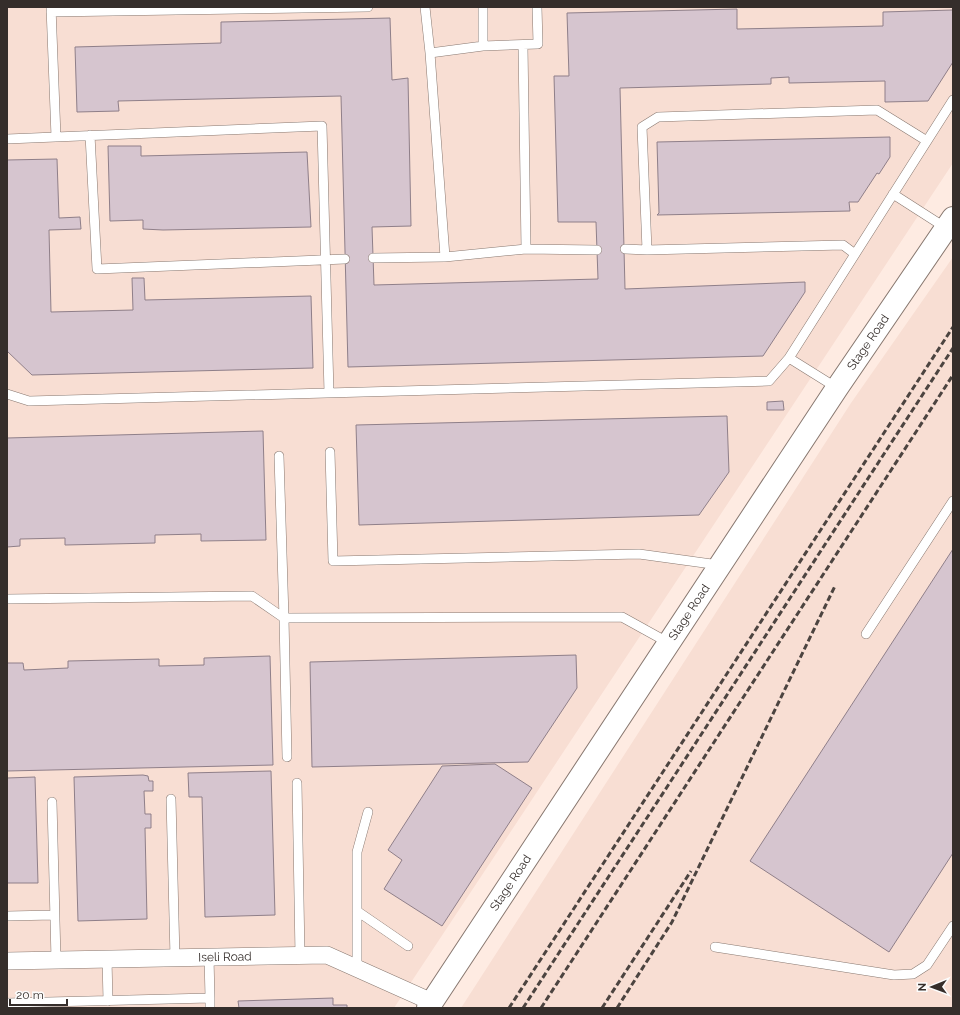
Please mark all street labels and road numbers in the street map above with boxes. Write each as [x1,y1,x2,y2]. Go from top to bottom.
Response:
street label: Stage Road [844,312,892,373]
street label: Stage Road [666,582,713,643]
street label: Stage Road [487,852,534,913]
street label: Iseli Road [198,949,252,964]

